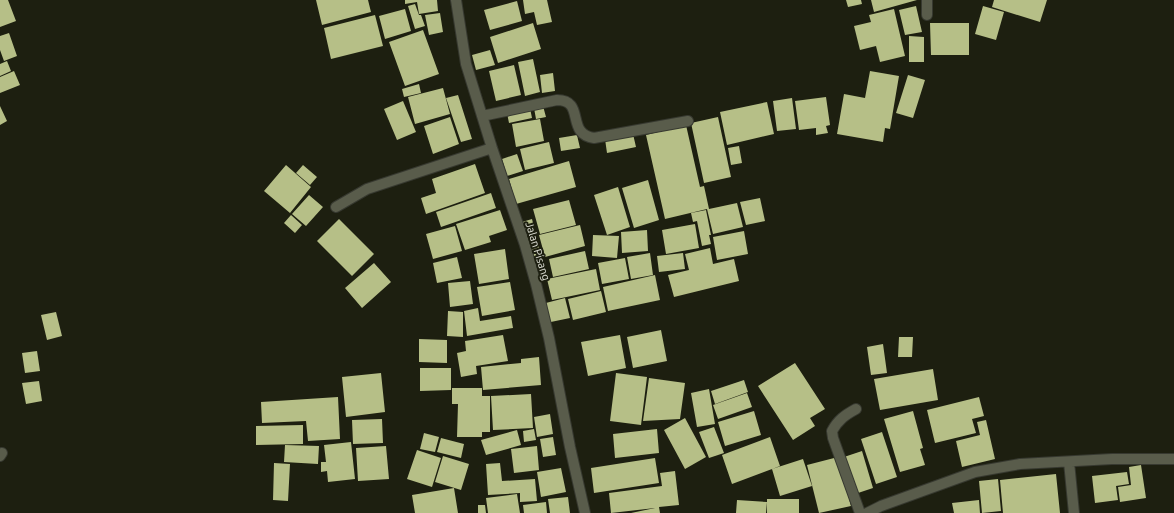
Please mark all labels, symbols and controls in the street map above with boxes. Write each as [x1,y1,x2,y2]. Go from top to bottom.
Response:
street label: Jalan Pisang [523,220,553,282]

